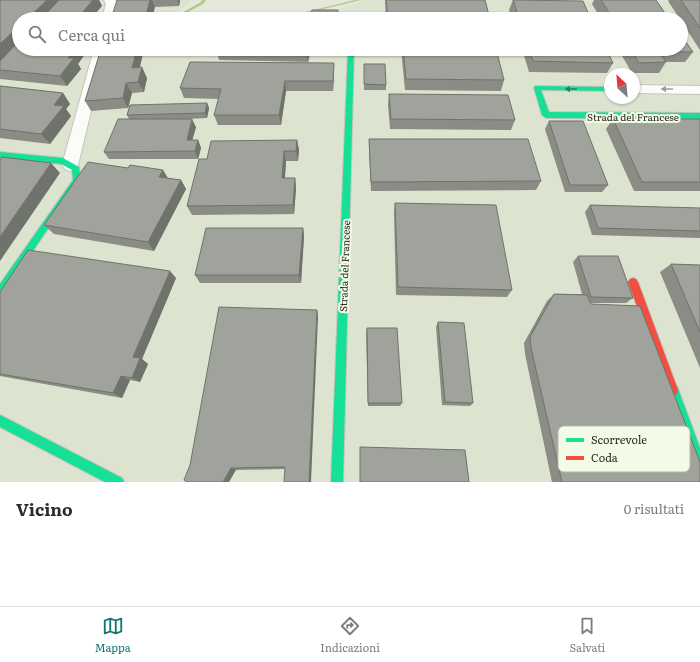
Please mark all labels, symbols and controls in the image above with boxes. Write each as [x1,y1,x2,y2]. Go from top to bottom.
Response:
search box [12,12,688,56]
icon: search [26,23,48,45]
text: Cerca qui [58,23,125,46]
north arrow [604,68,640,104]
one-way arrow [564,86,577,92]
one-way arrow [661,86,673,93]
street label: Strada del Francese [587,109,679,124]
street label: Strada del Francese [335,220,353,312]
legend [558,426,690,472]
text: Scorrevole [591,431,647,447]
text: Coda [591,449,618,465]
text: Vicino [16,496,73,521]
text: 0 risultati [624,499,684,518]
tab: Mappa [95,615,131,655]
tab: Indicazioni [320,615,380,655]
tab: Salvati [569,615,605,655]

